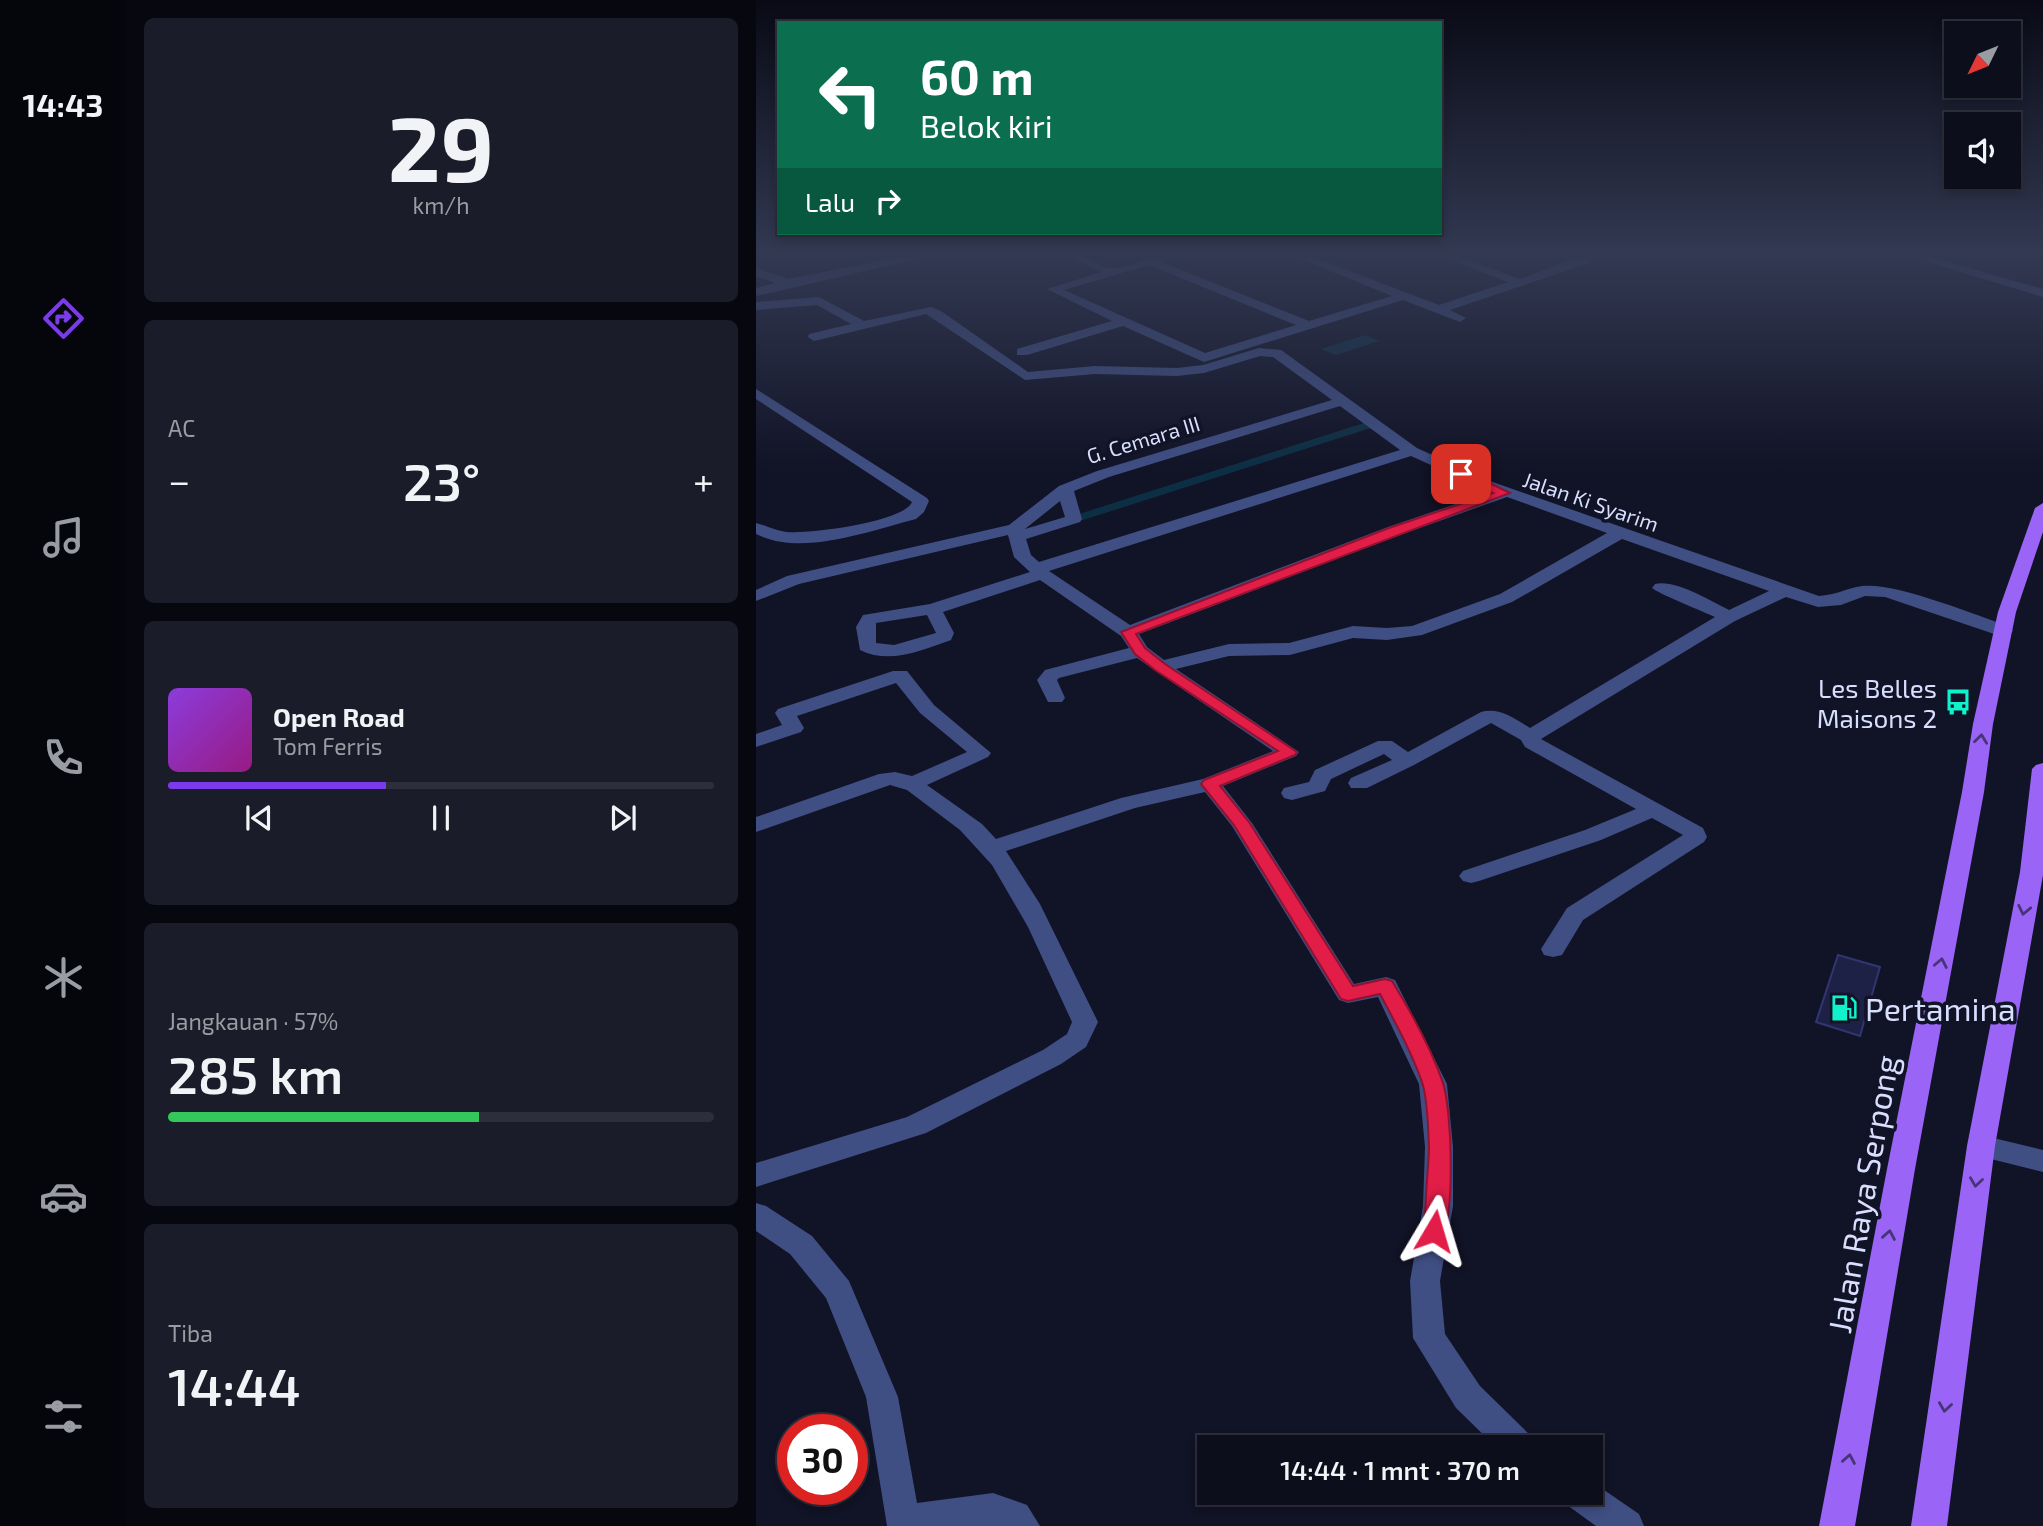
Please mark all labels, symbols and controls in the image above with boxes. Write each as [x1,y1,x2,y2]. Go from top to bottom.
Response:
north arrow [1944,21,2021,98]
map controls [1944,21,2021,189]
text: 60 m [920,46,1034,105]
icon: left [805,49,896,140]
text: 14:43 [23,85,103,123]
text: 29 [388,91,494,200]
text: Belok kiri [920,106,1053,144]
button: sound [1944,112,2021,189]
icon: right [869,182,907,220]
text: Lalu [805,186,855,217]
text: km/h [412,191,470,219]
icon: directions [39,294,88,343]
street label: G. Cemara III [1083,410,1203,468]
text: AC [168,414,195,442]
pin [1431,444,1491,504]
text: 23° [403,449,480,511]
icon: arrive [1442,455,1480,493]
text: − [168,457,190,503]
text: + [693,457,714,503]
street label: Jalan Ki Syarim [1520,466,1662,536]
icon: music [39,513,88,562]
place label: Les Belles Maisons 2 [1817,672,1937,733]
bus stop icon: Les Belles Maisons 2 [1943,687,1973,717]
text: Open Road [273,701,405,732]
text: Tom Ferris [273,732,382,760]
icon: phone [39,733,88,782]
one-way arrow [1974,734,1989,745]
icon: previous [240,799,278,837]
icon: pause [422,799,460,837]
icon: next [604,799,642,837]
one-way arrow [2018,904,2033,916]
icon: climate [39,953,88,1002]
one-way arrow [1933,957,1948,969]
place label: Pertamina [1865,989,2016,1027]
fuel station icon: Pertamina [1829,993,1859,1023]
text: Jangkauan · 57% [168,1007,338,1035]
text: 285 km [168,1042,343,1104]
street label: Jalan Raya Serpong [1819,1052,1905,1336]
icon: car [39,1172,88,1221]
one-way arrow [1969,1176,1984,1188]
position arrow [1397,1194,1471,1268]
one-way arrow [1881,1229,1896,1241]
text: Tiba [168,1319,213,1347]
text: 14:44 [168,1354,301,1416]
icon: filters [39,1392,88,1441]
one-way arrow [1938,1401,1953,1413]
speed limit sign: 30 [777,1414,868,1505]
one-way arrow [1841,1453,1856,1465]
text: 14:44 · 1 mnt · 370 m [1280,1454,1520,1485]

